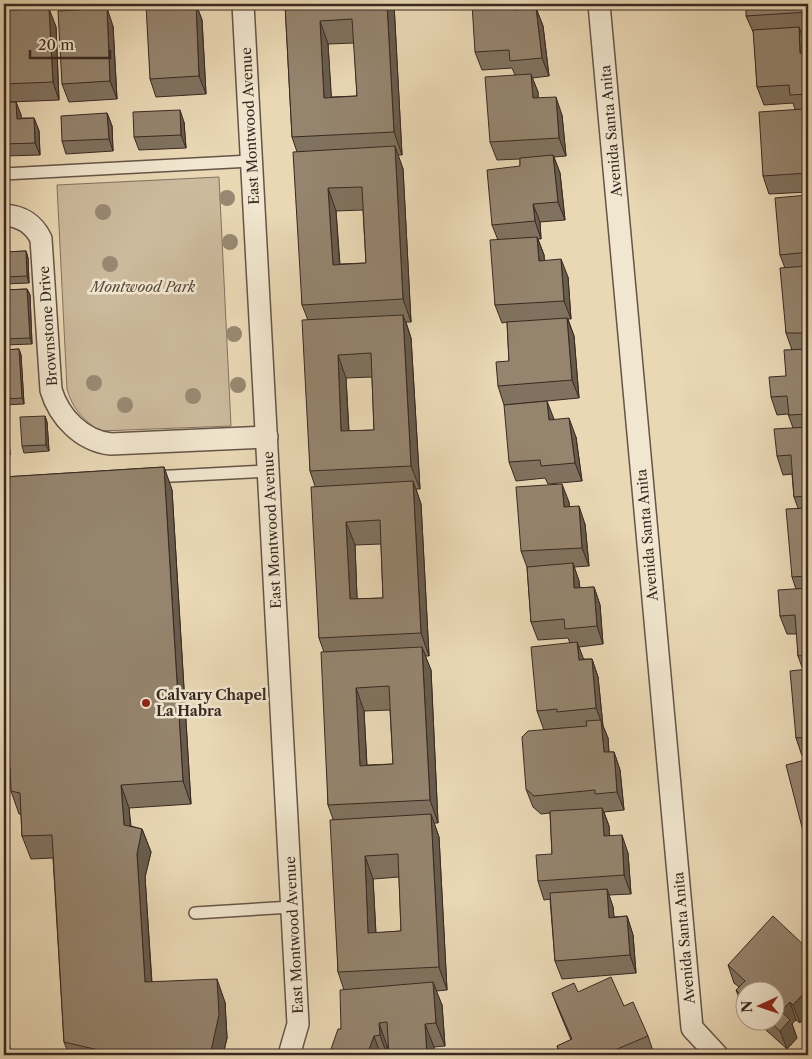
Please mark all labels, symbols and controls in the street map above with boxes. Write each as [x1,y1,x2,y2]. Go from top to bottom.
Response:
scale bar [30,28,110,60]
text: 20 m [38,35,74,54]
street label: East Montwood Avenue [237,47,263,205]
street label: Avenida Santa Anita [596,64,626,199]
street label: Brownstone Drive [35,265,61,387]
park label: Montwood Park [89,278,196,296]
street label: East Montwood Avenue [259,451,285,609]
street label: Avenida Santa Anita [632,468,662,603]
place label: Calvary Chapel La Habra [156,686,267,720]
marker: Calvary Chapel La Habra [140,697,152,709]
street label: East Montwood Avenue [281,856,307,1014]
street label: Avenida Santa Anita [669,871,699,1006]
north arrow [734,982,784,1032]
text: N [738,1000,756,1013]

